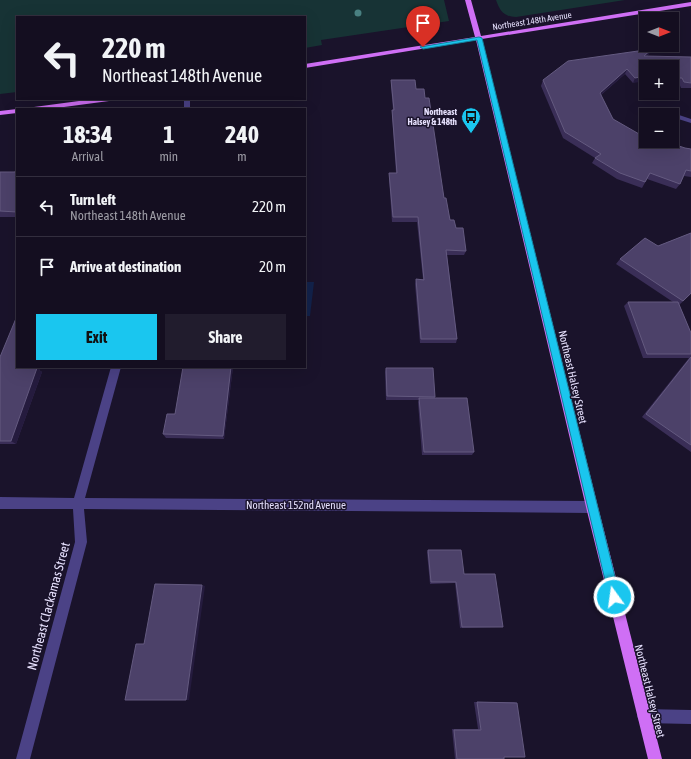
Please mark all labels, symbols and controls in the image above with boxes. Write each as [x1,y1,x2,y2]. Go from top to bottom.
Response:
pin [406,6,440,47]
street label: Northeast 148th Avenue [492,10,572,32]
icon: arrive [412,12,434,34]
north arrow [639,12,679,52]
map controls [639,12,679,148]
icon: left [36,32,88,84]
text: 220 m [102,32,165,64]
button: + [639,60,679,100]
text: Northeast 148th Avenue [102,65,262,86]
bus stop icon: Northeast Halsey & 148th [460,106,482,134]
place label: Northeast Halsey & 148th [408,107,458,127]
button: − [639,108,679,148]
text: 18:34 [63,121,112,148]
text: 1 [163,121,174,148]
text: 240 [225,121,259,148]
text: Arrival [72,149,104,164]
text: min [159,149,178,164]
text: m [237,149,247,164]
text: Turn left [70,191,116,208]
icon: left [36,196,58,218]
text: 220 m [252,198,286,215]
text: Northeast 148th Avenue [70,208,186,223]
icon: arrive [36,256,58,278]
text: Arrive at destination [70,258,181,275]
text: 20 m [259,258,286,275]
button: Exit [36,314,157,360]
button: Share [165,314,286,360]
street label: Northeast Halsey Street [556,329,590,425]
street label: Northeast 152nd Avenue [246,499,346,511]
street label: Northeast Clackamas Street [24,540,73,672]
position arrow [593,576,635,618]
street label: Northeast Halsey Street [633,643,667,739]

